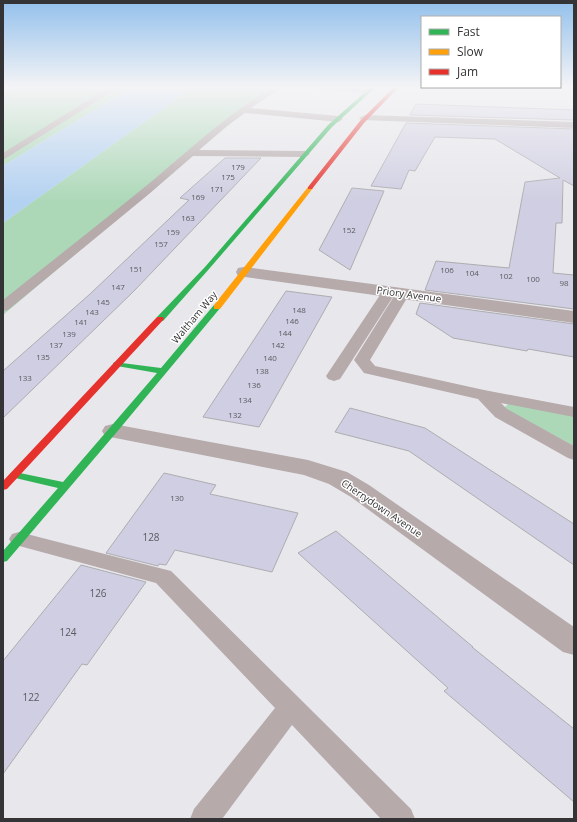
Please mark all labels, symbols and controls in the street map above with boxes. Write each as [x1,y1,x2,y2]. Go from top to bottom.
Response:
legend [421,16,561,88]
text: Fast [457,23,480,40]
text: Slow [457,43,484,60]
text: Jam [456,63,478,80]
house number: 179 [231,161,245,172]
house number: 175 [221,171,235,182]
house number: 171 [210,183,224,194]
house number: 169 [191,191,205,202]
house number: 163 [181,212,195,223]
house number: 152 [342,224,356,235]
house number: 159 [166,226,180,237]
house number: 157 [154,238,168,249]
house number: 151 [129,263,143,274]
house number: 106 [440,264,454,275]
house number: 104 [465,267,479,278]
house number: 102 [499,270,513,281]
house number: 100 [526,273,540,284]
house number: 98 [559,277,569,288]
house number: 147 [111,281,125,292]
street label: Priory Avenue [376,283,443,306]
street label: Waltham Way [168,287,221,346]
house number: 145 [96,296,110,307]
house number: 148 [292,304,306,315]
house number: 143 [85,306,99,317]
house number: 146 [285,315,299,326]
house number: 141 [74,316,88,327]
house number: 144 [278,327,292,338]
house number: 139 [62,328,76,339]
house number: 137 [49,339,63,350]
house number: 142 [271,339,285,350]
house number: 135 [36,351,50,362]
house number: 140 [263,352,277,363]
house number: 138 [255,365,269,376]
house number: 133 [18,372,32,383]
house number: 136 [247,379,261,390]
house number: 134 [238,394,252,405]
house number: 132 [228,409,242,420]
street label: Cherrydown Avenue [339,476,425,540]
house number: 130 [170,492,184,503]
house number: 128 [142,530,160,544]
house number: 126 [89,586,107,600]
house number: 124 [59,625,77,639]
house number: 122 [22,690,40,704]

